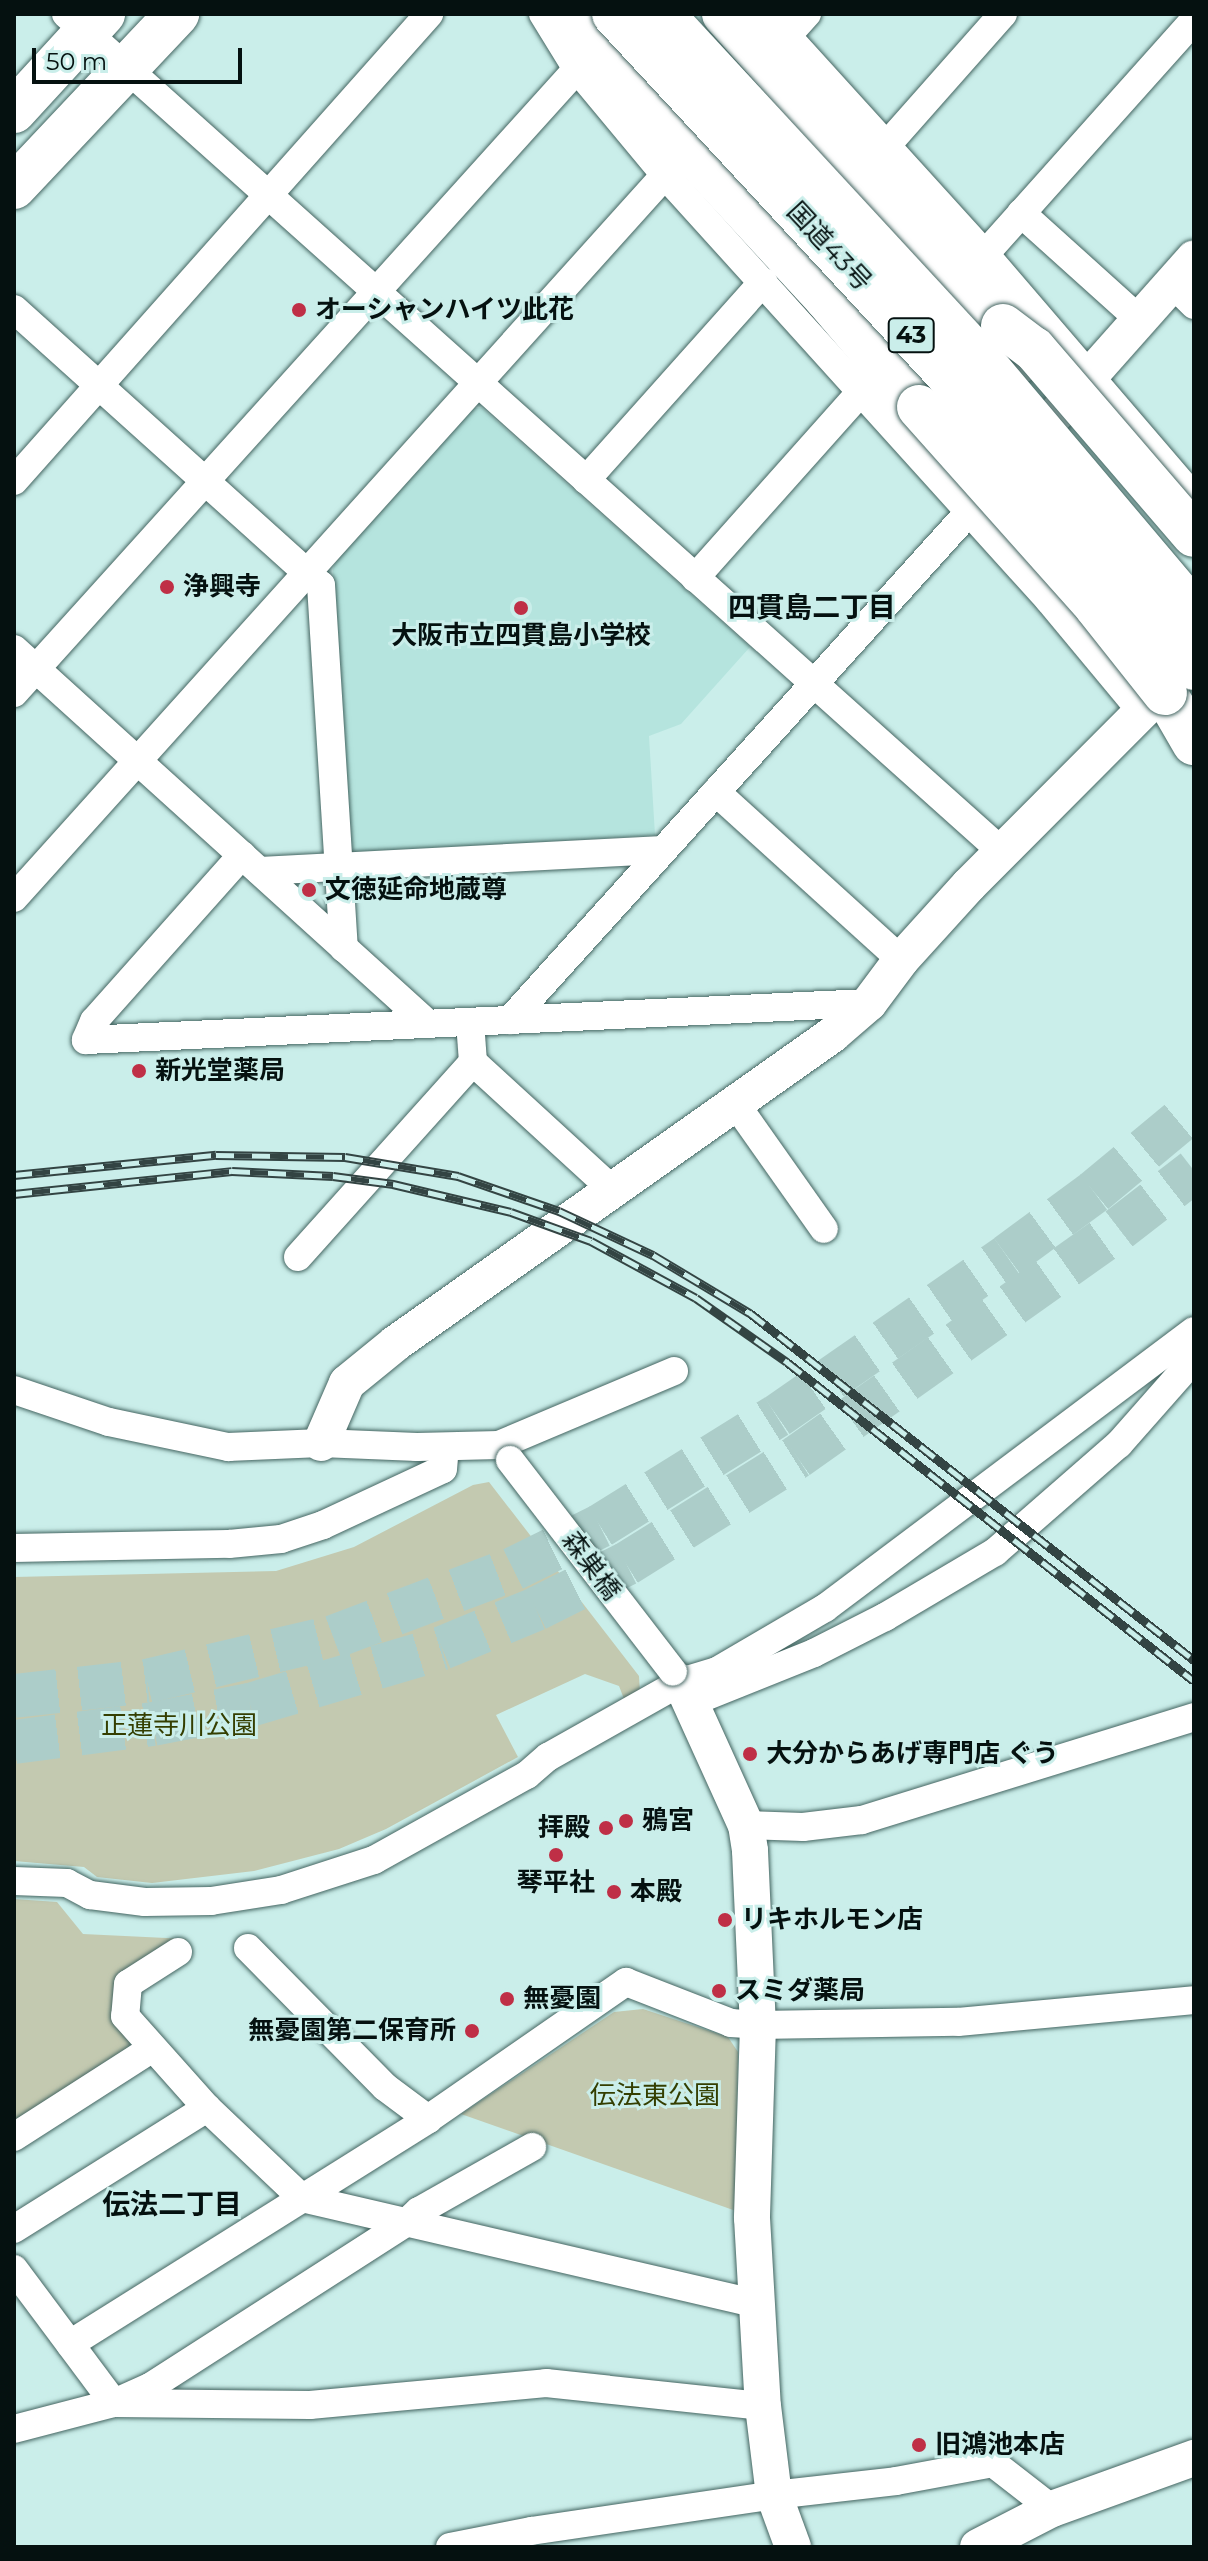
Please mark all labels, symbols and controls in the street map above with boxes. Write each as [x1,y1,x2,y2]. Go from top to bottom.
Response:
scale bar [36,32,246,82]
text: 50 m [46,47,107,76]
street label: 国道43号 [780,196,878,298]
place label: オーシャンハイツ此花 [315,294,575,326]
marker: オーシャンハイツ此花 [290,301,308,319]
road number: 43 [887,315,935,355]
place label: 浄興寺 [183,571,261,603]
marker: 浄興寺 [158,578,176,596]
district label: 四貫島二丁目 [728,590,896,624]
marker: 大阪市立四貫島小学校 [512,599,530,617]
place label: 大阪市立四貫島小学校 [391,620,651,652]
place label: 文徳延命地蔵尊 [325,874,507,906]
marker: 文徳延命地蔵尊 [300,881,318,899]
place label: 新光堂薬局 [155,1055,285,1087]
marker: 新光堂薬局 [130,1062,148,1080]
street label: 森巣橋 [555,1525,627,1607]
park label: 正蓮寺川公園 [101,1710,257,1742]
place label: 大分からあげ専門店 ぐう [766,1738,1059,1770]
marker: 大分からあげ専門店 ぐう [741,1745,759,1763]
place label: 鴉宮 [642,1805,694,1837]
place label: 拝殿 [538,1812,590,1844]
marker: 鴉宮 [617,1812,635,1830]
marker: 拝殿 [597,1819,615,1837]
marker: 琴平社 [547,1846,565,1864]
place label: 琴平社 [517,1867,595,1899]
place label: 本殿 [630,1876,682,1908]
marker: 本殿 [605,1883,623,1901]
place label: リキホルモン店 [741,1904,923,1936]
marker: リキホルモン店 [716,1911,734,1929]
place label: スミダ薬局 [735,1975,865,2007]
marker: スミダ薬局 [710,1982,728,2000]
place label: 無憂園 [523,1983,601,2015]
marker: 無憂園 [498,1990,516,2008]
place label: 無憂園第二保育所 [248,2015,456,2047]
marker: 無憂園第二保育所 [463,2022,481,2040]
park label: 伝法東公園 [590,2080,720,2112]
district label: 伝法二丁目 [102,2187,242,2221]
place label: 旧鴻池本店 [935,2429,1065,2461]
marker: 旧鴻池本店 [910,2436,928,2454]

